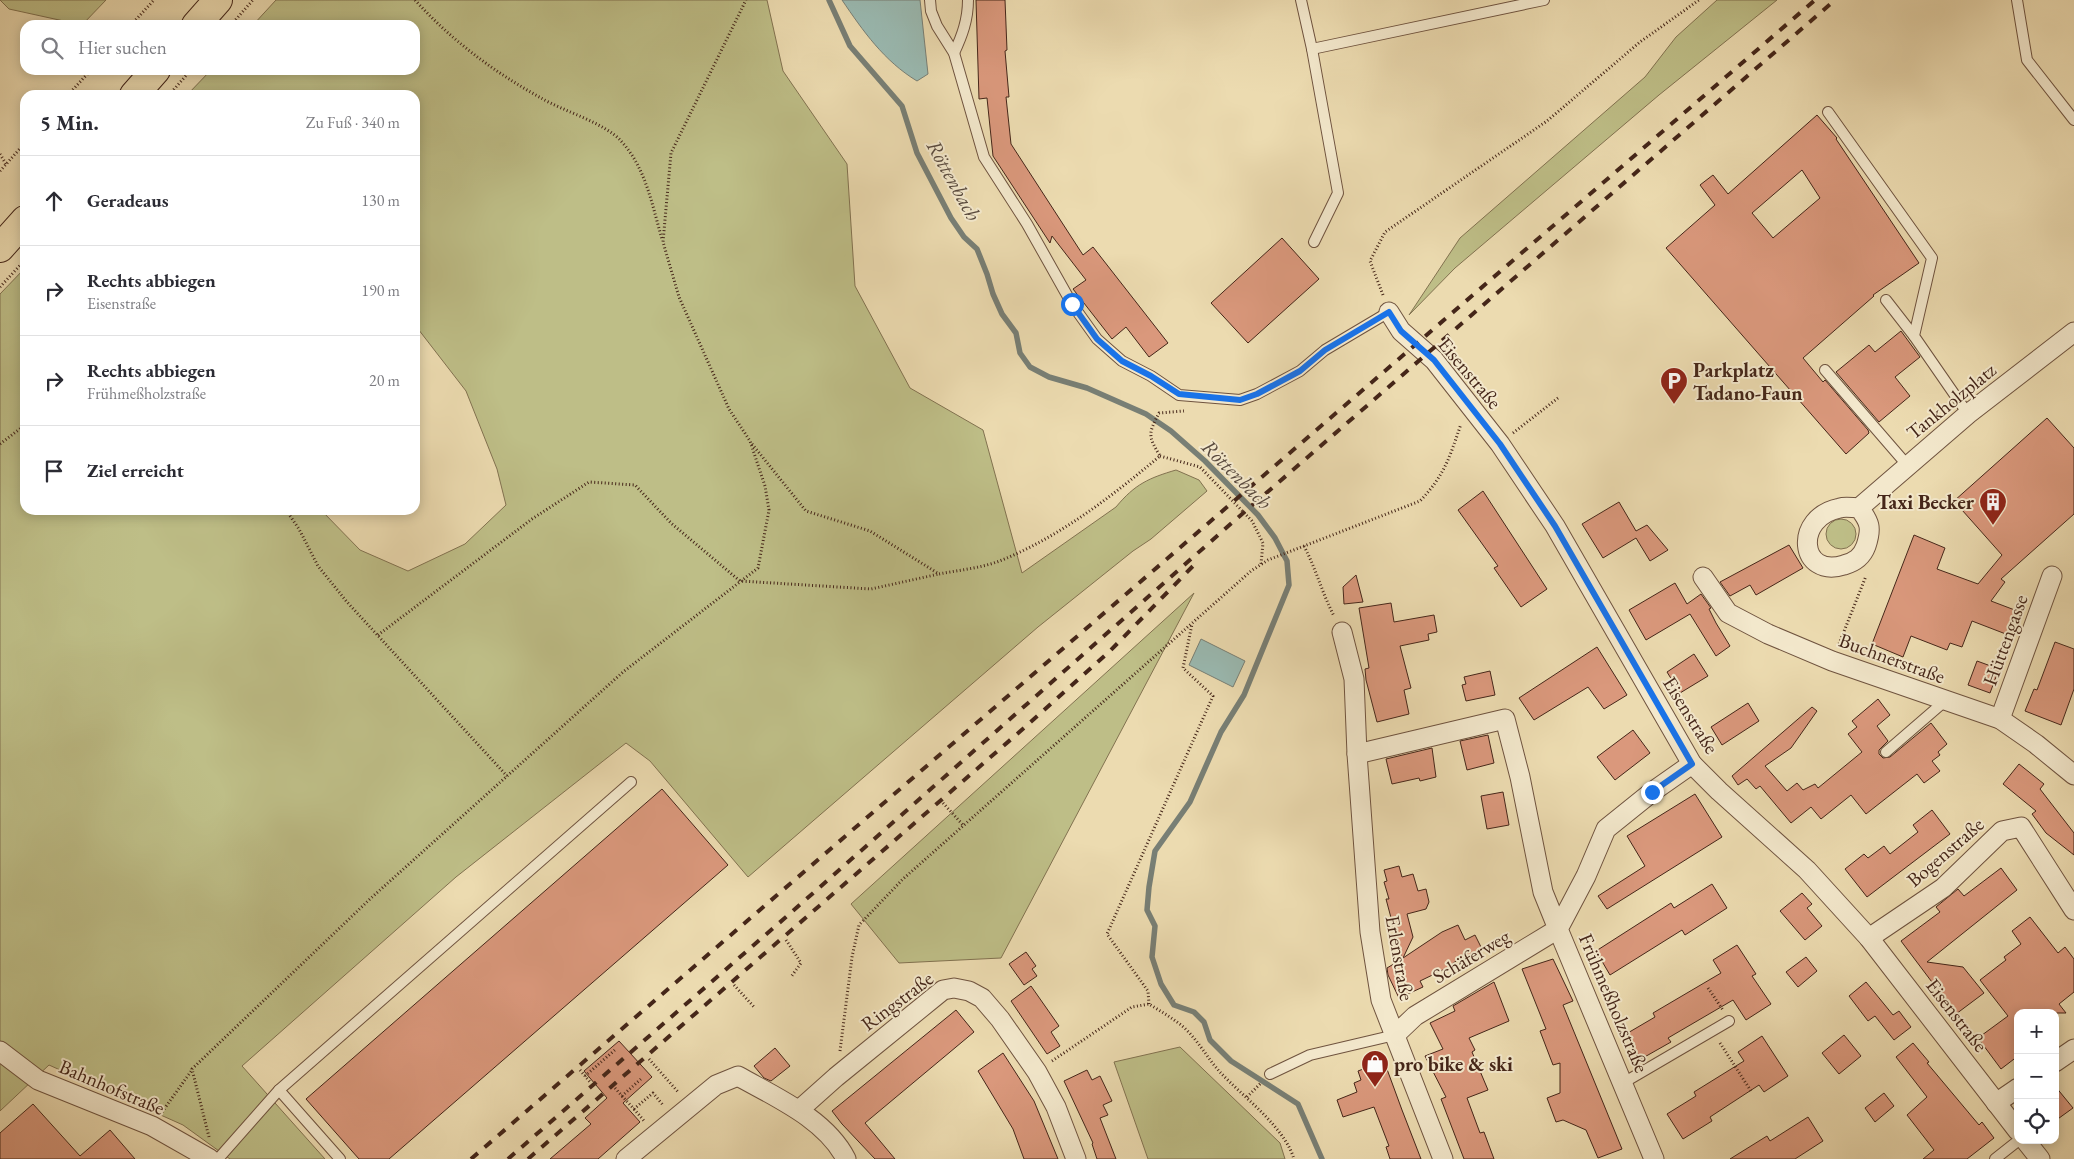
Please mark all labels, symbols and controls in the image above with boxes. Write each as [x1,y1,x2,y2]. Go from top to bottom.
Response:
search box [20,20,420,75]
icon: search [38,34,66,62]
text: Hier suchen [78,35,167,60]
text: 5 Min. [40,109,99,136]
text: Zu Fuß · 340 m [306,112,400,133]
water label: Röttenbach [921,135,987,225]
icon: ahead [40,187,68,215]
text: Geradeaus [87,188,169,213]
text: 130 m [361,190,400,211]
text: Rechts abbiegen [87,268,216,293]
icon: right [40,277,68,305]
text: 190 m [361,280,400,301]
text: Eisenstraße [87,293,156,314]
route start [1061,293,1084,316]
street label: Eisenstraße [1432,332,1508,415]
place label: Parkplatz Tadano-Faun [1693,357,1803,406]
street label: Tankholzplatz [1901,357,2002,445]
text: Rechts abbiegen [87,358,216,383]
parking icon: Parkplatz Tadano-Faun [1659,366,1689,405]
icon: right [40,367,68,395]
text: 20 m [369,370,400,391]
text: Frühmeßholzstraße [87,383,206,404]
water label: Röttenbach [1196,433,1278,515]
icon: arrive [40,457,68,485]
text: Ziel erreicht [87,458,184,483]
building icon: Taxi Becker [1978,487,2008,526]
place label: Taxi Becker [1877,489,1975,515]
street label: Hüttengasse [1977,591,2034,689]
street label: Buchnerstraße [1835,627,1949,689]
street label: Eisenstraße [1657,672,1725,759]
route end [1641,781,1664,804]
street label: Bogenstraße [1901,811,1989,893]
street label: Erlenstraße [1380,913,1420,1003]
street label: Schäferweg [1428,923,1515,989]
street label: Frühmeßholzstraße [1573,929,1655,1077]
street label: Ringstraße [856,965,938,1037]
street label: Eisenstraße [1920,973,1994,1057]
map controls [2014,1009,2059,1144]
button: + [2014,1009,2059,1054]
shop icon: pro bike & ski [1360,1049,1390,1088]
place label: pro bike & ski [1394,1051,1513,1077]
street label: Bahnhofstraße [55,1053,169,1121]
button: − [2014,1054,2059,1099]
button: locate [2014,1099,2059,1144]

